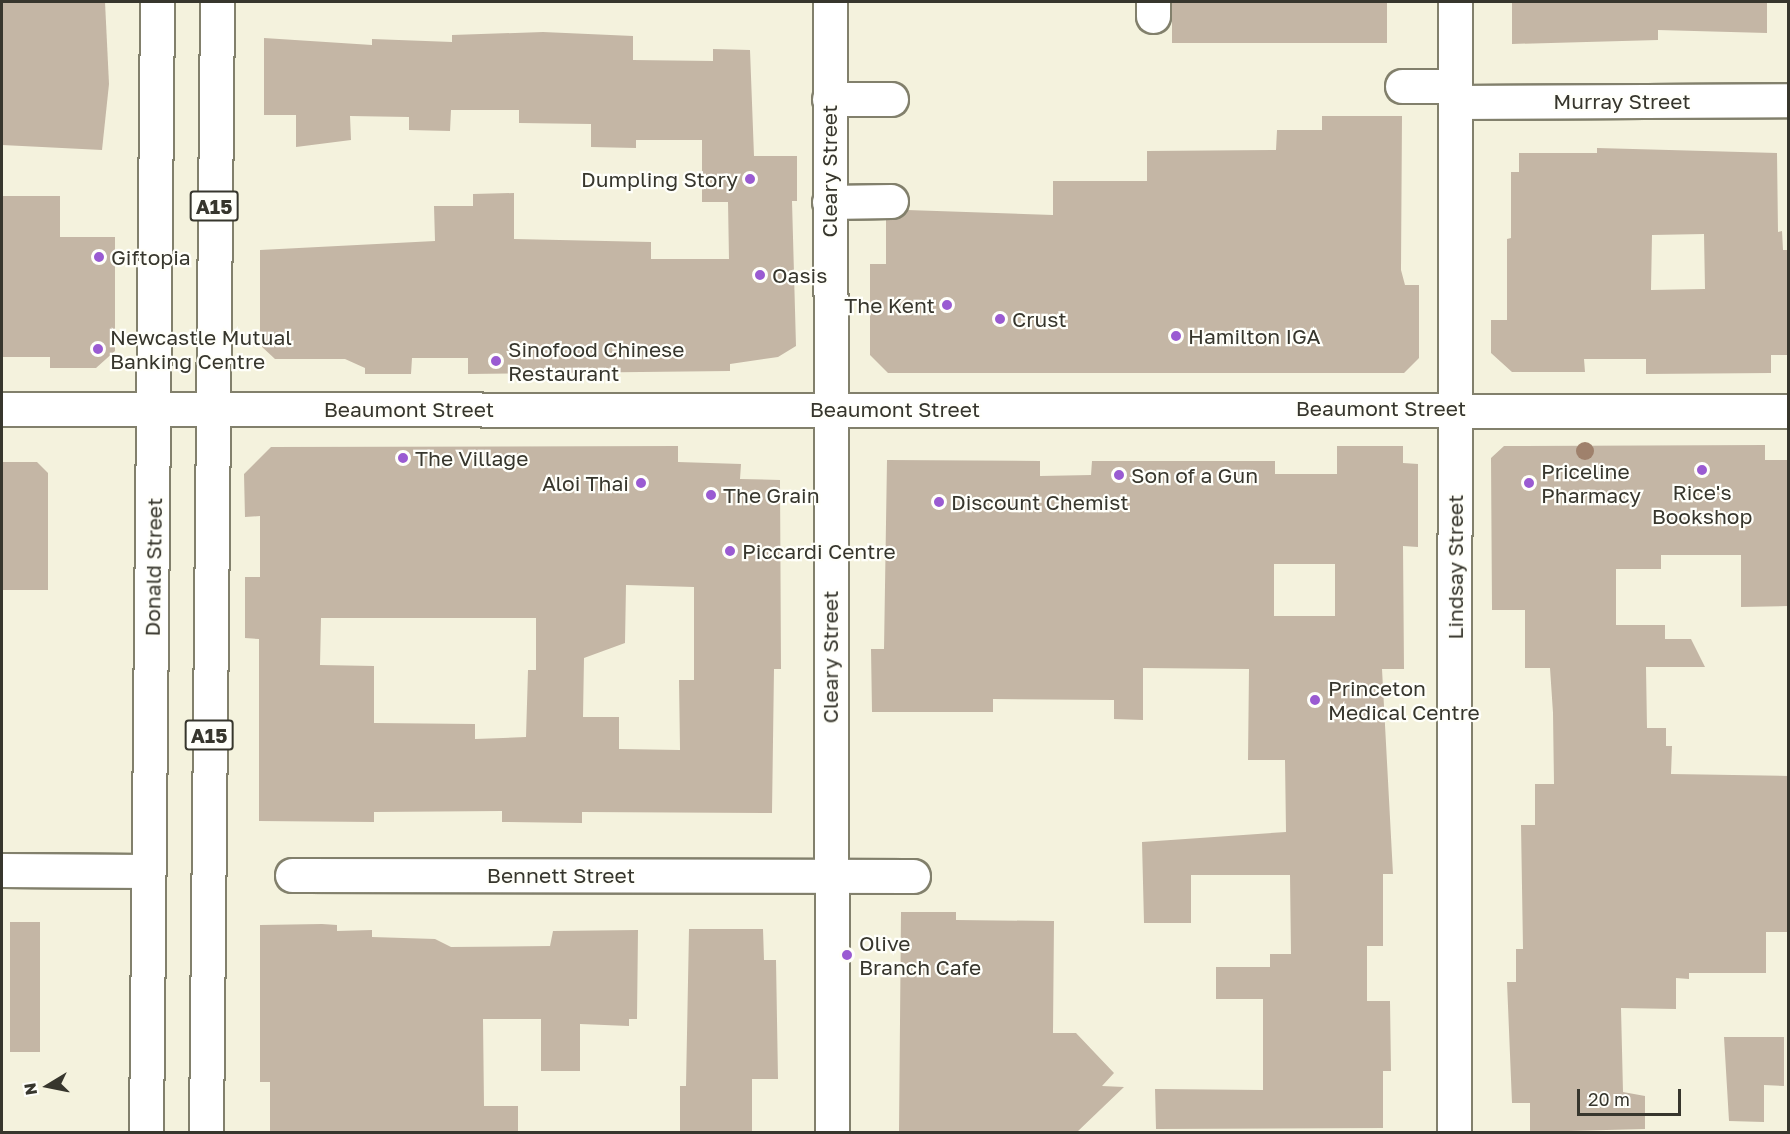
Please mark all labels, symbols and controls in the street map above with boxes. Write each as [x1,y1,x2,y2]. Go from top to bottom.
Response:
street label: Murray Street [1553,88,1691,114]
street label: Cleary Street [816,105,842,237]
place label: Dumpling Story [581,166,738,192]
marker: Dumpling Story [743,172,757,186]
road number: A15 [188,189,240,223]
place label: Giftopia [111,244,191,270]
marker: Giftopia [92,250,106,264]
place label: Oasis [772,262,827,288]
marker: Oasis [753,268,767,282]
place label: The Kent [844,292,935,318]
marker: The Kent [940,298,954,312]
place label: Crust [1012,306,1067,332]
marker: Crust [993,312,1007,326]
place label: Hamilton IGA [1188,323,1321,349]
place label: Newcastle Mutual Banking Centre [110,324,292,374]
marker: Hamilton IGA [1169,329,1183,343]
place label: Sinofood Chinese Restaurant [508,336,684,386]
marker: Newcastle Mutual Banking Centre [91,342,105,356]
marker: Sinofood Chinese Restaurant [489,354,503,368]
street label: Beaumont Street [1296,395,1466,421]
street label: Beaumont Street [324,396,494,422]
street label: Beaumont Street [810,396,980,422]
place label: The Village [415,445,528,471]
marker: The Village [396,451,410,465]
place label: Priceline Pharmacy [1541,458,1641,508]
place label: Son of a Gun [1131,462,1258,488]
marker: Rice's Bookshop [1695,463,1709,477]
marker: Son of a Gun [1112,468,1126,482]
place label: Aloi Thai [542,470,629,496]
marker: Aloi Thai [634,476,648,490]
marker: Priceline Pharmacy [1522,476,1536,490]
place label: Rice's Bookshop [1652,479,1752,529]
place label: The Grain [723,482,820,508]
marker: The Grain [704,488,718,502]
place label: Discount Chemist [951,489,1129,515]
street label: Lindsay Street [1442,494,1468,640]
marker: Discount Chemist [932,495,946,509]
street label: Donald Street [139,497,167,637]
place label: Piccardi Centre [742,538,896,564]
marker: Piccardi Centre [723,544,737,558]
street label: Cleary Street [817,591,843,723]
place label: Princeton Medical Centre [1328,675,1480,725]
marker: Princeton Medical Centre [1306,691,1324,709]
road number: A15 [184,718,234,752]
street label: Bennett Street [487,862,635,888]
place label: Olive Branch Cafe [859,930,981,980]
marker: Olive Branch Cafe [840,948,854,962]
north arrow [18,1056,78,1116]
scale bar [1580,1077,1684,1115]
text: N [19,1081,41,1097]
text: 20 m [1588,1088,1630,1110]

